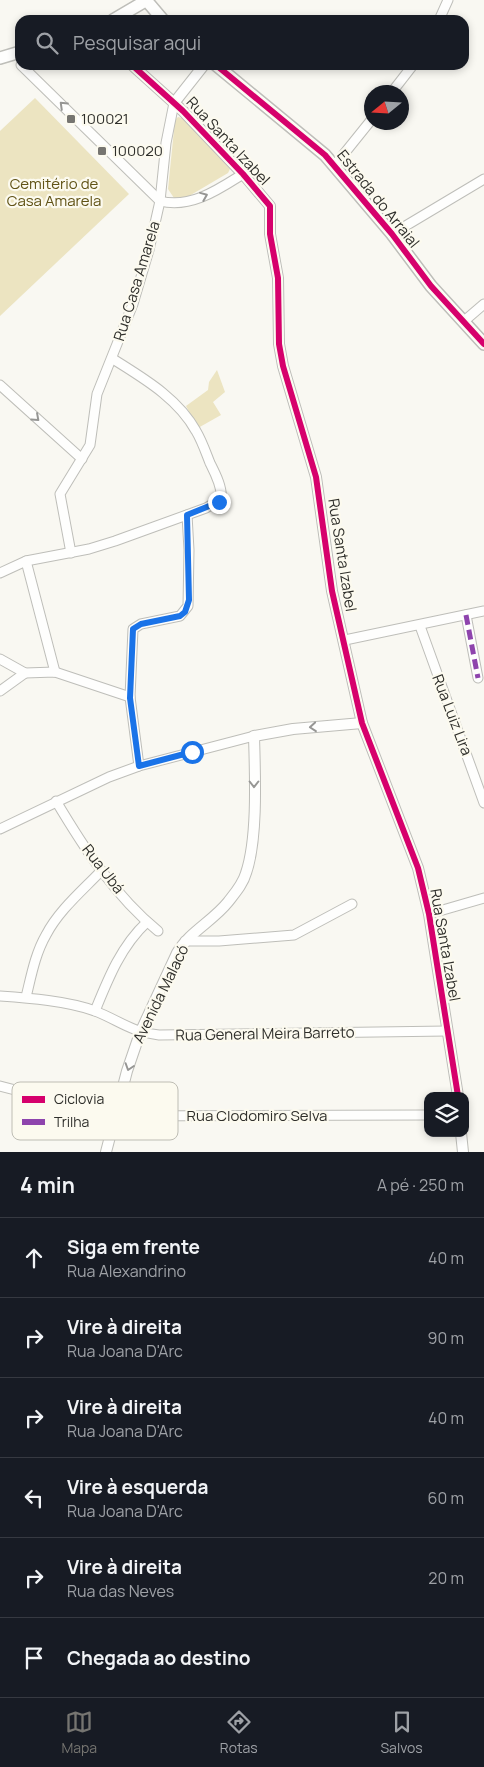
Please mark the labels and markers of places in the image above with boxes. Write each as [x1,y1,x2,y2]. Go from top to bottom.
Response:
place label: 100021 [81,108,129,129]
marker: 100021 [65,113,77,125]
place label: 100020 [112,140,163,161]
marker: 100020 [96,145,108,157]

